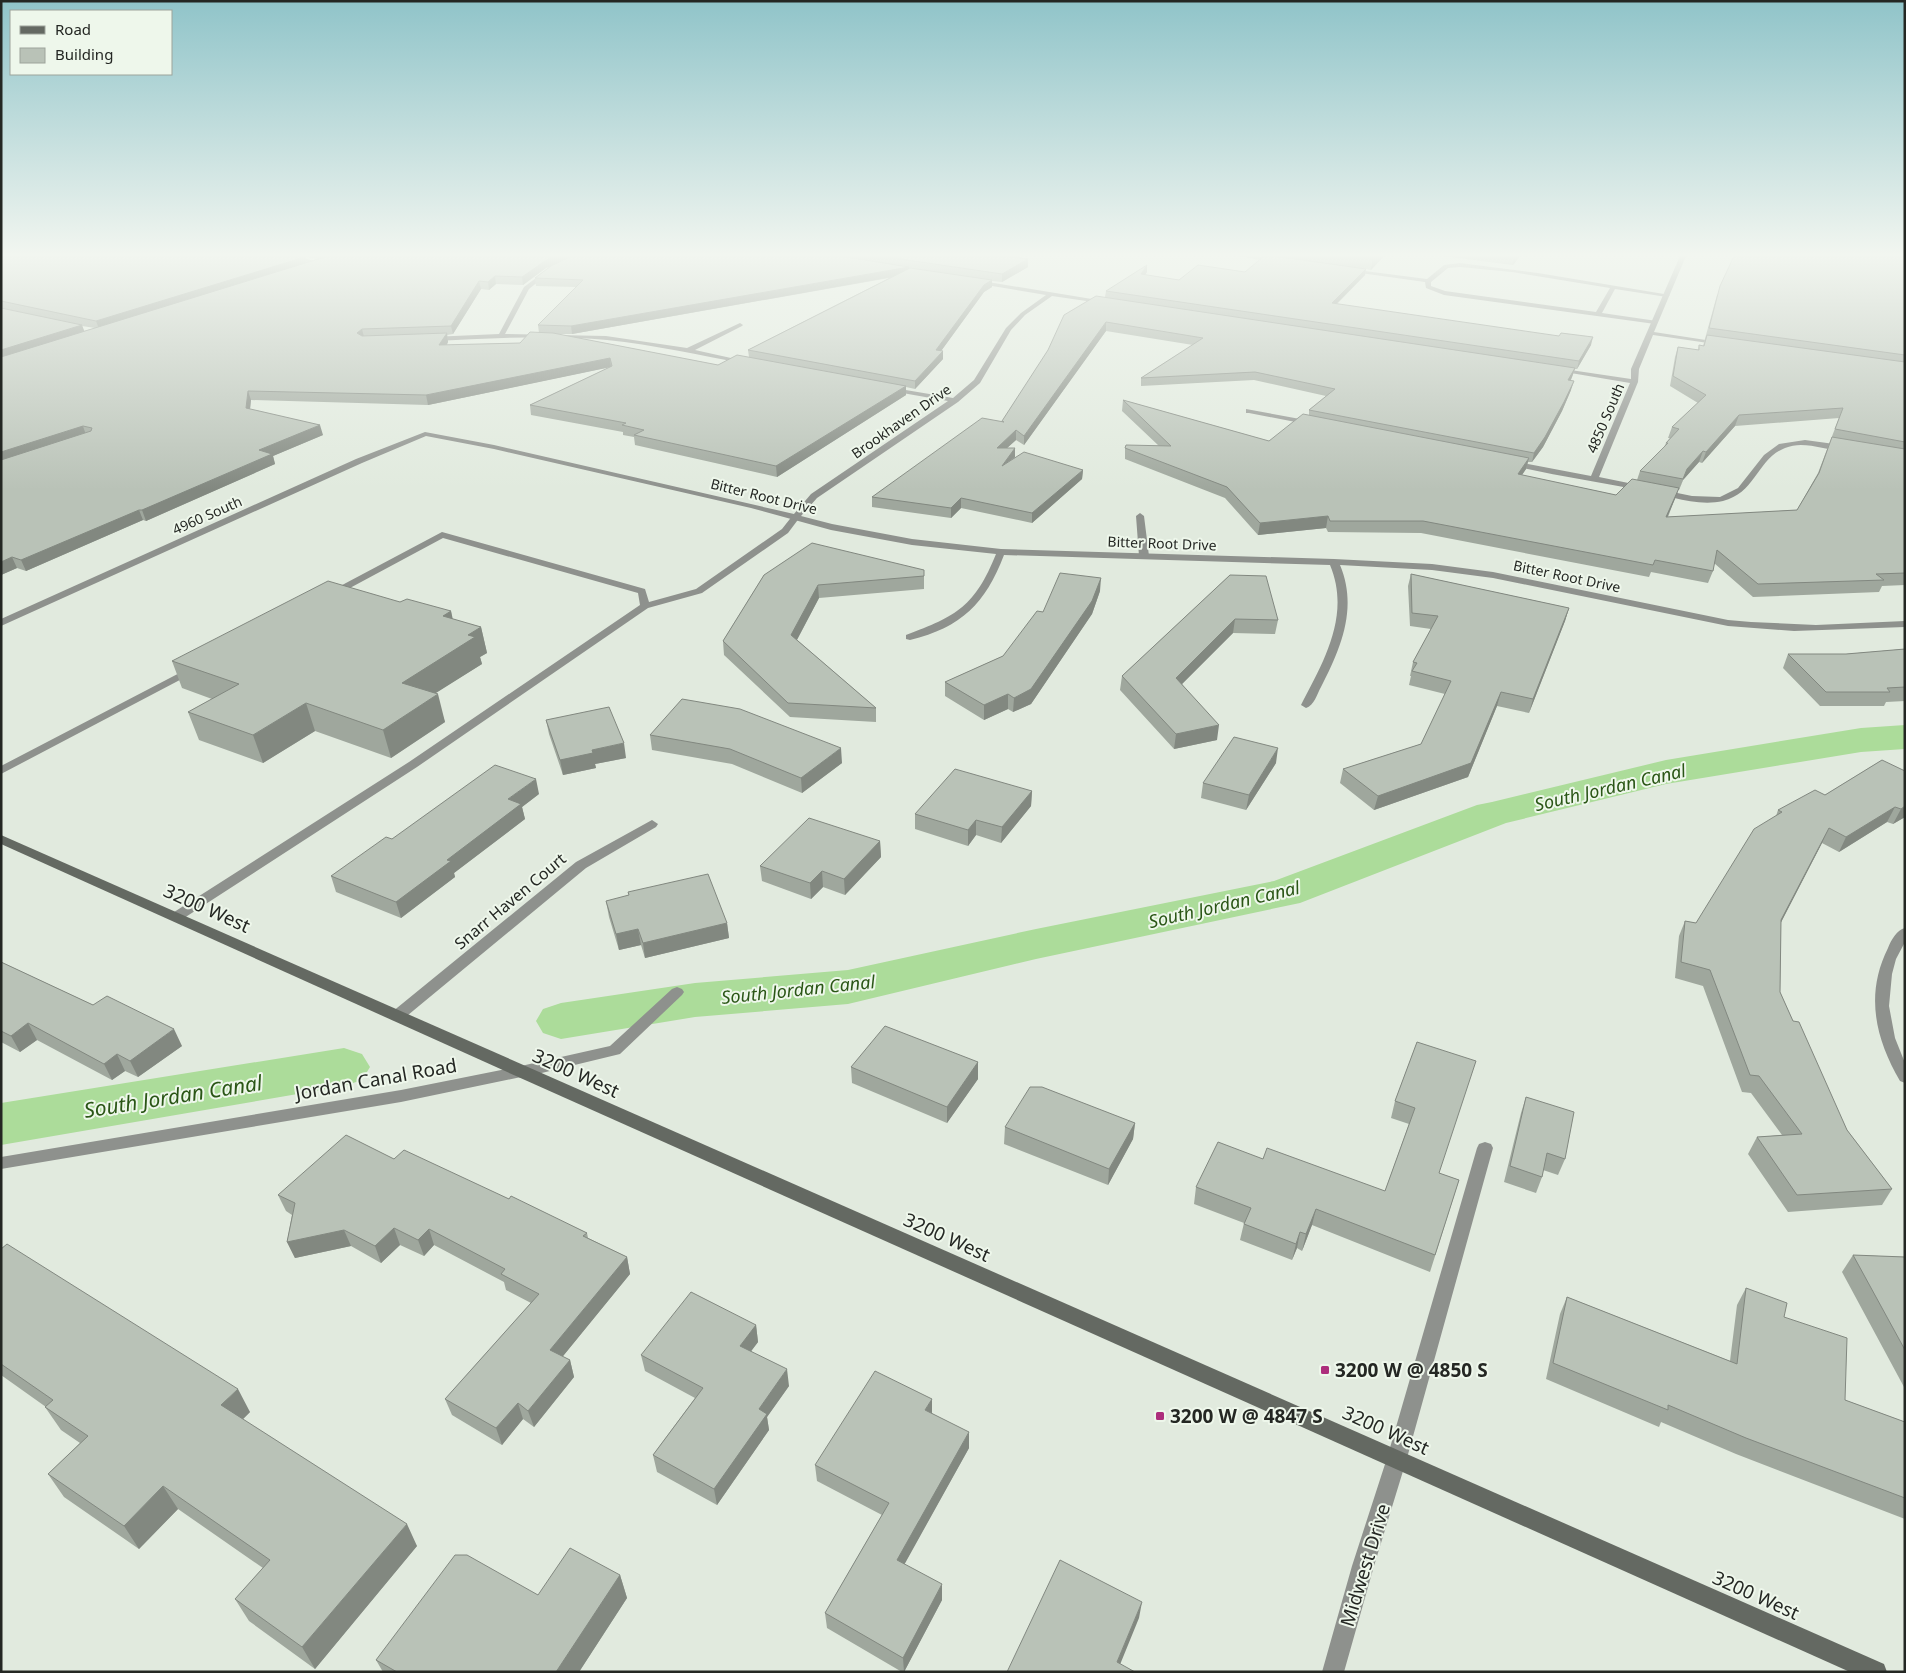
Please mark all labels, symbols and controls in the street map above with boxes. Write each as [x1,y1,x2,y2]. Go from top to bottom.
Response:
legend [10,10,172,75]
text: Road [55,19,91,39]
text: Building [55,44,113,64]
street label: Brookhaven Drive [847,379,955,462]
street label: 4850 South [1582,380,1628,456]
street label: Bitter Root Drive [709,474,819,518]
street label: 4960 South [169,491,245,539]
street label: Bitter Root Drive [1107,532,1217,554]
street label: Bitter Root Drive [1512,555,1622,597]
water label: South Jordan Canal [1532,758,1688,816]
street label: Snarr Haven Court [450,848,571,954]
water label: South Jordan Canal [1146,875,1302,933]
street label: 3200 West [160,877,255,939]
water label: South Jordan Canal [720,969,876,1009]
street label: 3200 West [529,1042,624,1104]
street label: Jordan Canal Road [291,1052,459,1106]
water label: South Jordan Canal [82,1068,265,1124]
street label: 3200 West [900,1206,995,1268]
place label: 3200 W @ 4850 S [1335,1357,1488,1383]
marker: 3200 W @ 4850 S [1319,1364,1331,1376]
street label: 3200 West [1339,1399,1434,1461]
place label: 3200 W @ 4847 S [1170,1403,1323,1429]
marker: 3200 W @ 4847 S [1154,1410,1166,1422]
street label: Midwest Drive [1334,1500,1396,1630]
street label: 3200 West [1709,1564,1804,1626]

